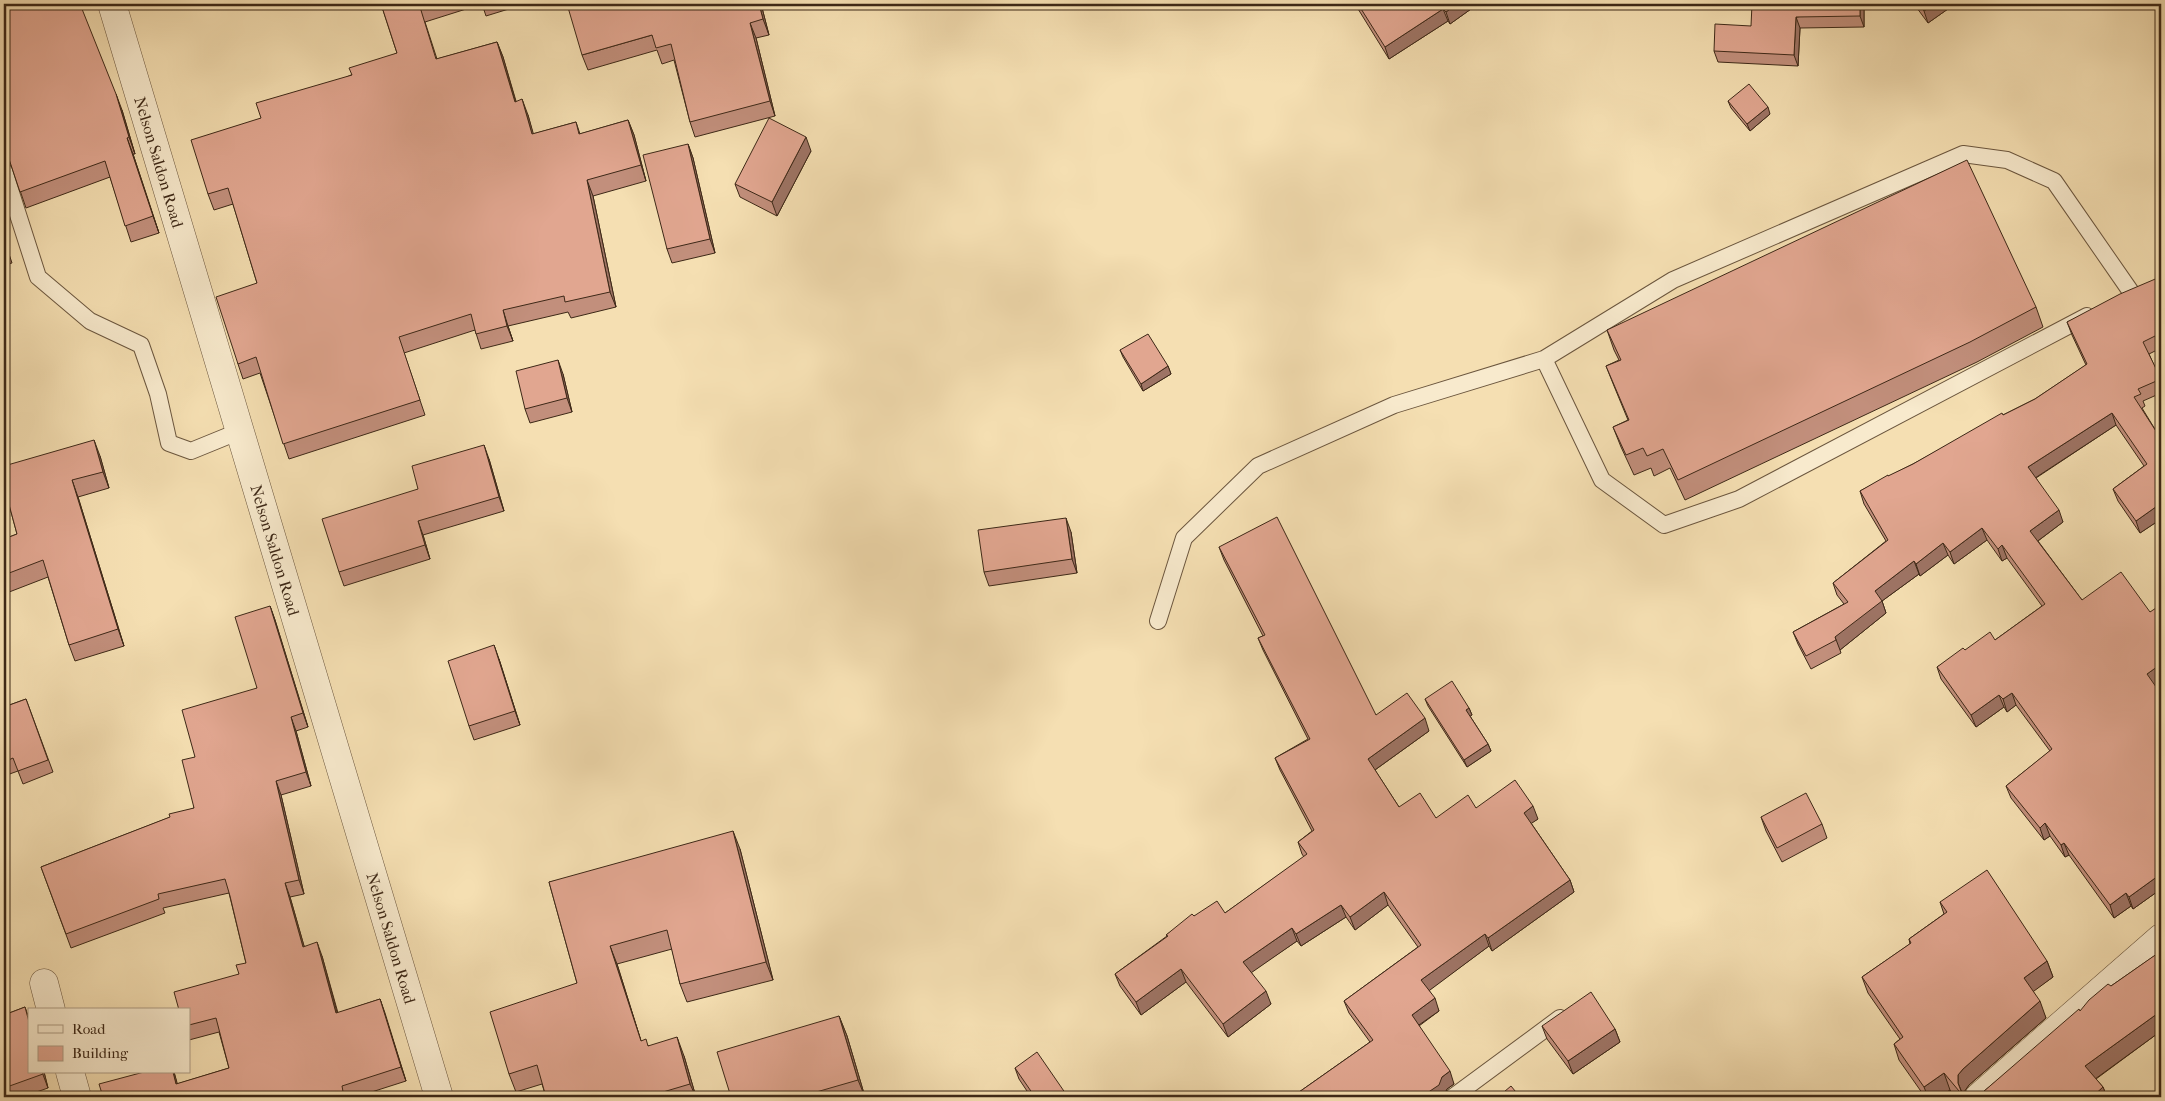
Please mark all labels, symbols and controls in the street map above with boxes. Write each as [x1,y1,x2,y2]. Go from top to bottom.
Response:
street label: Nelson Saldon Road [130,94,187,230]
street label: Nelson Saldon Road [246,482,304,618]
street label: Nelson Saldon Road [362,870,420,1006]
legend [28,1008,190,1074]
text: Road [72,1020,106,1038]
text: Building [72,1044,129,1062]

